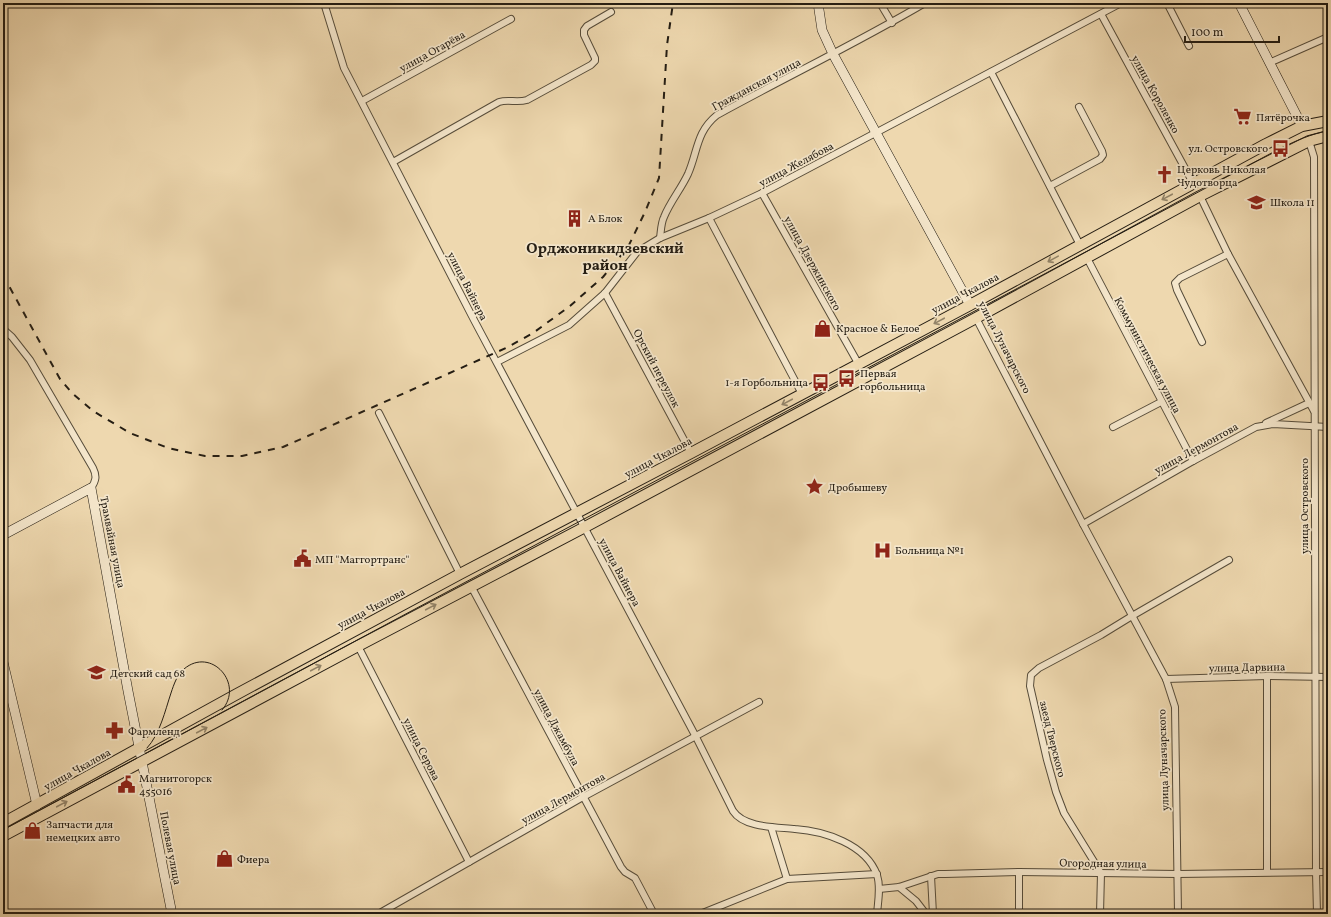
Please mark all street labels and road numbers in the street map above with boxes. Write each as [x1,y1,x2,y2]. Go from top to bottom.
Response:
street label: улица Огарёва [397,28,469,77]
street label: улица Короленко [1127,53,1182,137]
street label: Гражданская улица [709,55,804,115]
street label: улица Желябова [757,139,837,191]
street label: улица Дзержинского [779,214,844,314]
street label: улица Вайнера [443,250,491,324]
street label: улица Чкалова [929,270,1003,319]
street label: Коммунистическая улица [1110,295,1184,417]
street label: улица Луначарского [974,299,1034,397]
street label: Орский переулок [629,327,683,411]
street label: улица Лермонтова [1152,420,1242,479]
street label: улица Чкалова [622,434,696,483]
street label: улица Островского [1298,458,1313,554]
street label: Трамвайная улица [95,495,128,590]
street label: улица Вайнера [594,536,643,610]
street label: улица Чкалова [335,585,409,634]
street label: улица Дарвина [1209,660,1286,677]
street label: улица Джамбула [529,686,583,769]
street label: заезд Тверского [1035,700,1068,779]
street label: улица Луначарского [1155,709,1174,811]
street label: улица Серова [398,716,443,784]
street label: улица Чкалова [41,745,115,795]
street label: улица Лермонтова [519,770,609,829]
street label: Полевая улица [155,810,184,887]
street label: Огородная улица [1059,856,1147,873]

